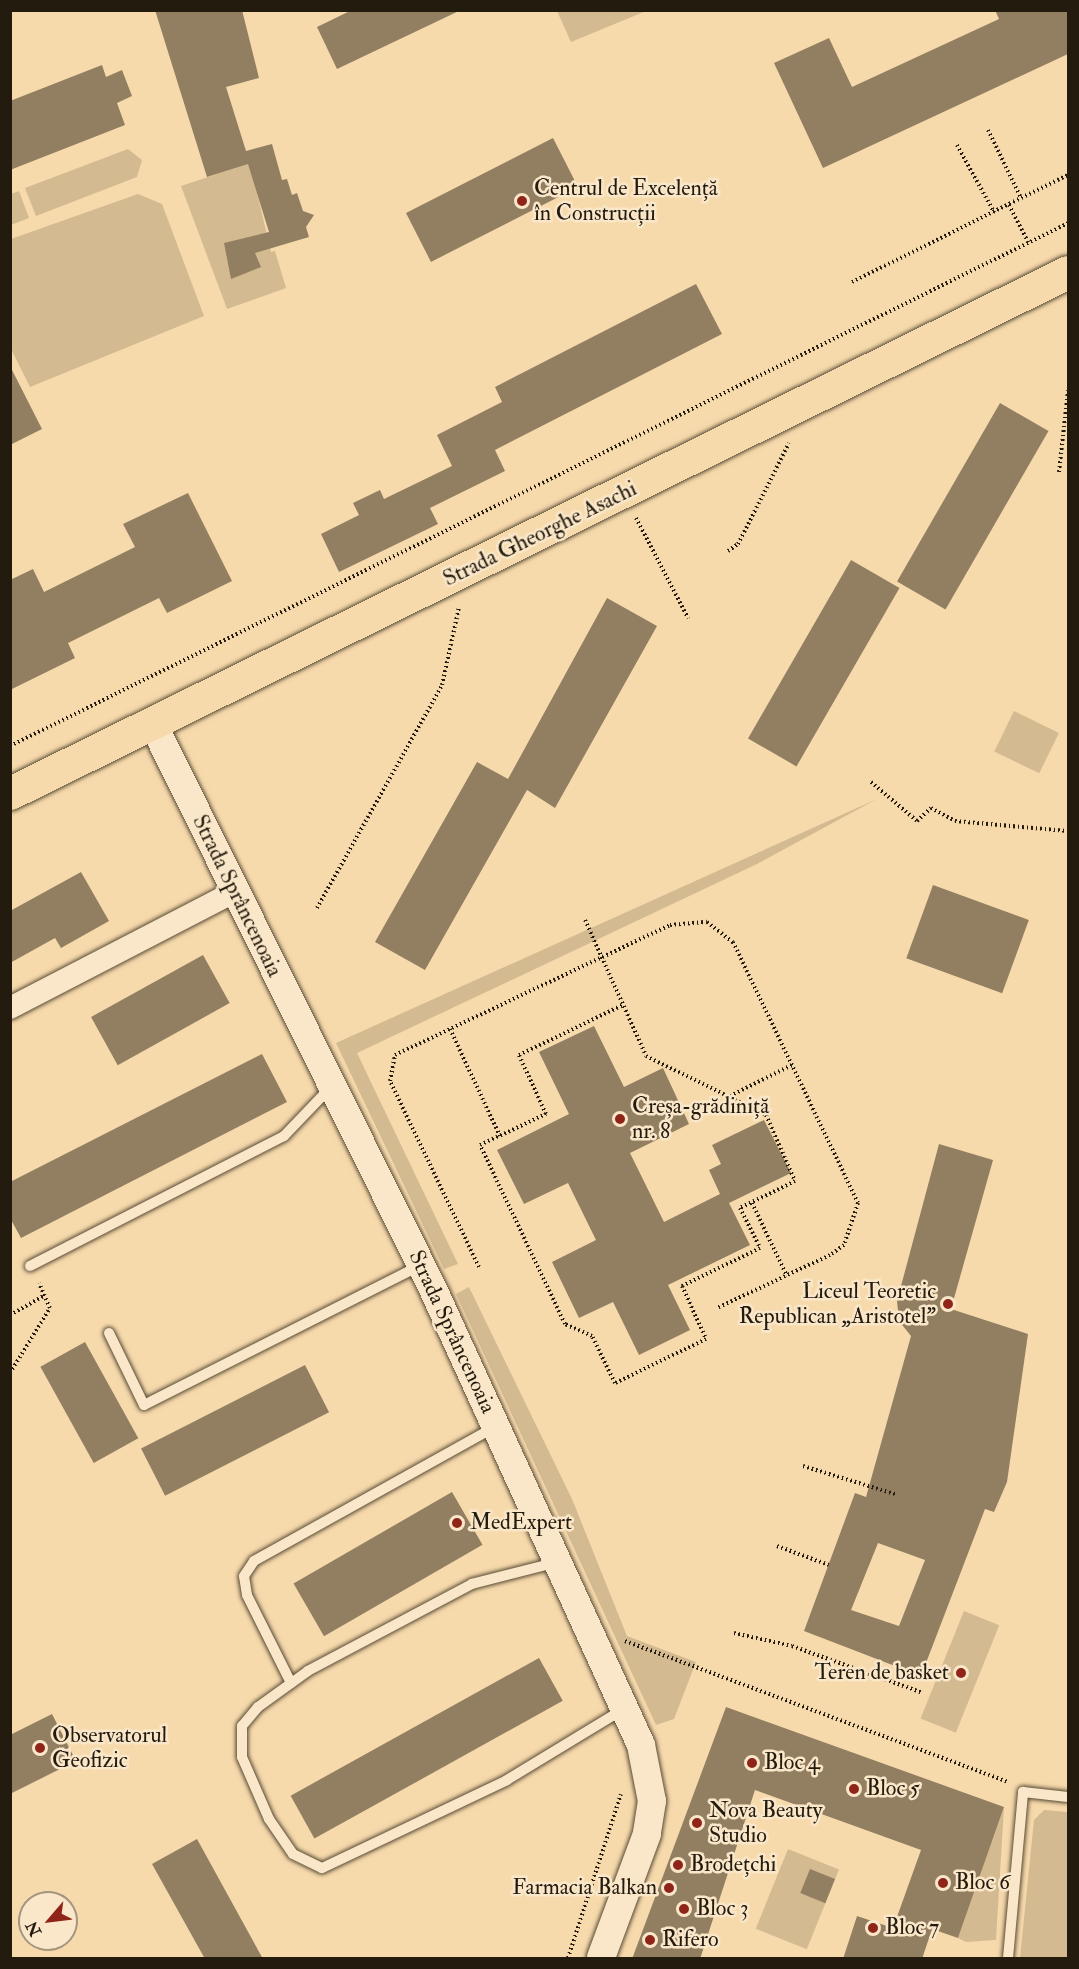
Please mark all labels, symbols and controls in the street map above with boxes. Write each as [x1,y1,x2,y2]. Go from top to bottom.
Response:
place label: Centrul de Excelență în Construcții [534,175,718,226]
marker: Centrul de Excelență în Construcții [515,194,529,208]
street label: Strada Gheorghe Asachi [439,476,641,592]
street label: Strada Sprâncenoaia [186,811,288,981]
place label: Creșa-grădiniță nr. 8 [632,1093,769,1144]
marker: Creșa-grădiniță nr. 8 [613,1112,627,1126]
street label: Strada Sprâncenoaia [403,1246,501,1418]
place label: Liceul Teoretic Republican „Aristotel” [739,1278,936,1330]
marker: Liceul Teoretic Republican „Aristotel” [941,1297,955,1311]
place label: MedExpert [470,1510,572,1536]
marker: MedExpert [448,1514,466,1532]
place label: Teren de basket [814,1660,949,1686]
marker: Teren de basket [954,1666,968,1680]
place label: Observatorul Geofizic [52,1722,167,1774]
marker: Observatorul Geofizic [33,1741,47,1755]
place label: Bloc 4 [764,1750,820,1776]
marker: Bloc 4 [745,1756,759,1770]
place label: Bloc 5 [866,1776,920,1802]
marker: Bloc 5 [847,1782,861,1796]
place label: Nova Beauty Studio [709,1797,822,1849]
marker: Nova Beauty Studio [690,1816,704,1830]
place label: Brodețchi [690,1852,776,1878]
marker: Brodețchi [671,1858,685,1872]
place label: Bloc 6 [955,1870,1010,1896]
place label: Farmacia Balkan [512,1875,657,1901]
marker: Bloc 6 [936,1876,950,1890]
marker: Farmacia Balkan [662,1881,676,1895]
north arrow [18,1891,78,1951]
place label: Bloc 3 [696,1896,748,1922]
marker: Bloc 3 [677,1902,691,1916]
place label: Bloc 7 [885,1915,939,1941]
text: N [22,1917,46,1940]
marker: Bloc 7 [866,1921,880,1935]
place label: Rifero [662,1927,719,1953]
marker: Rifero [643,1933,657,1947]

